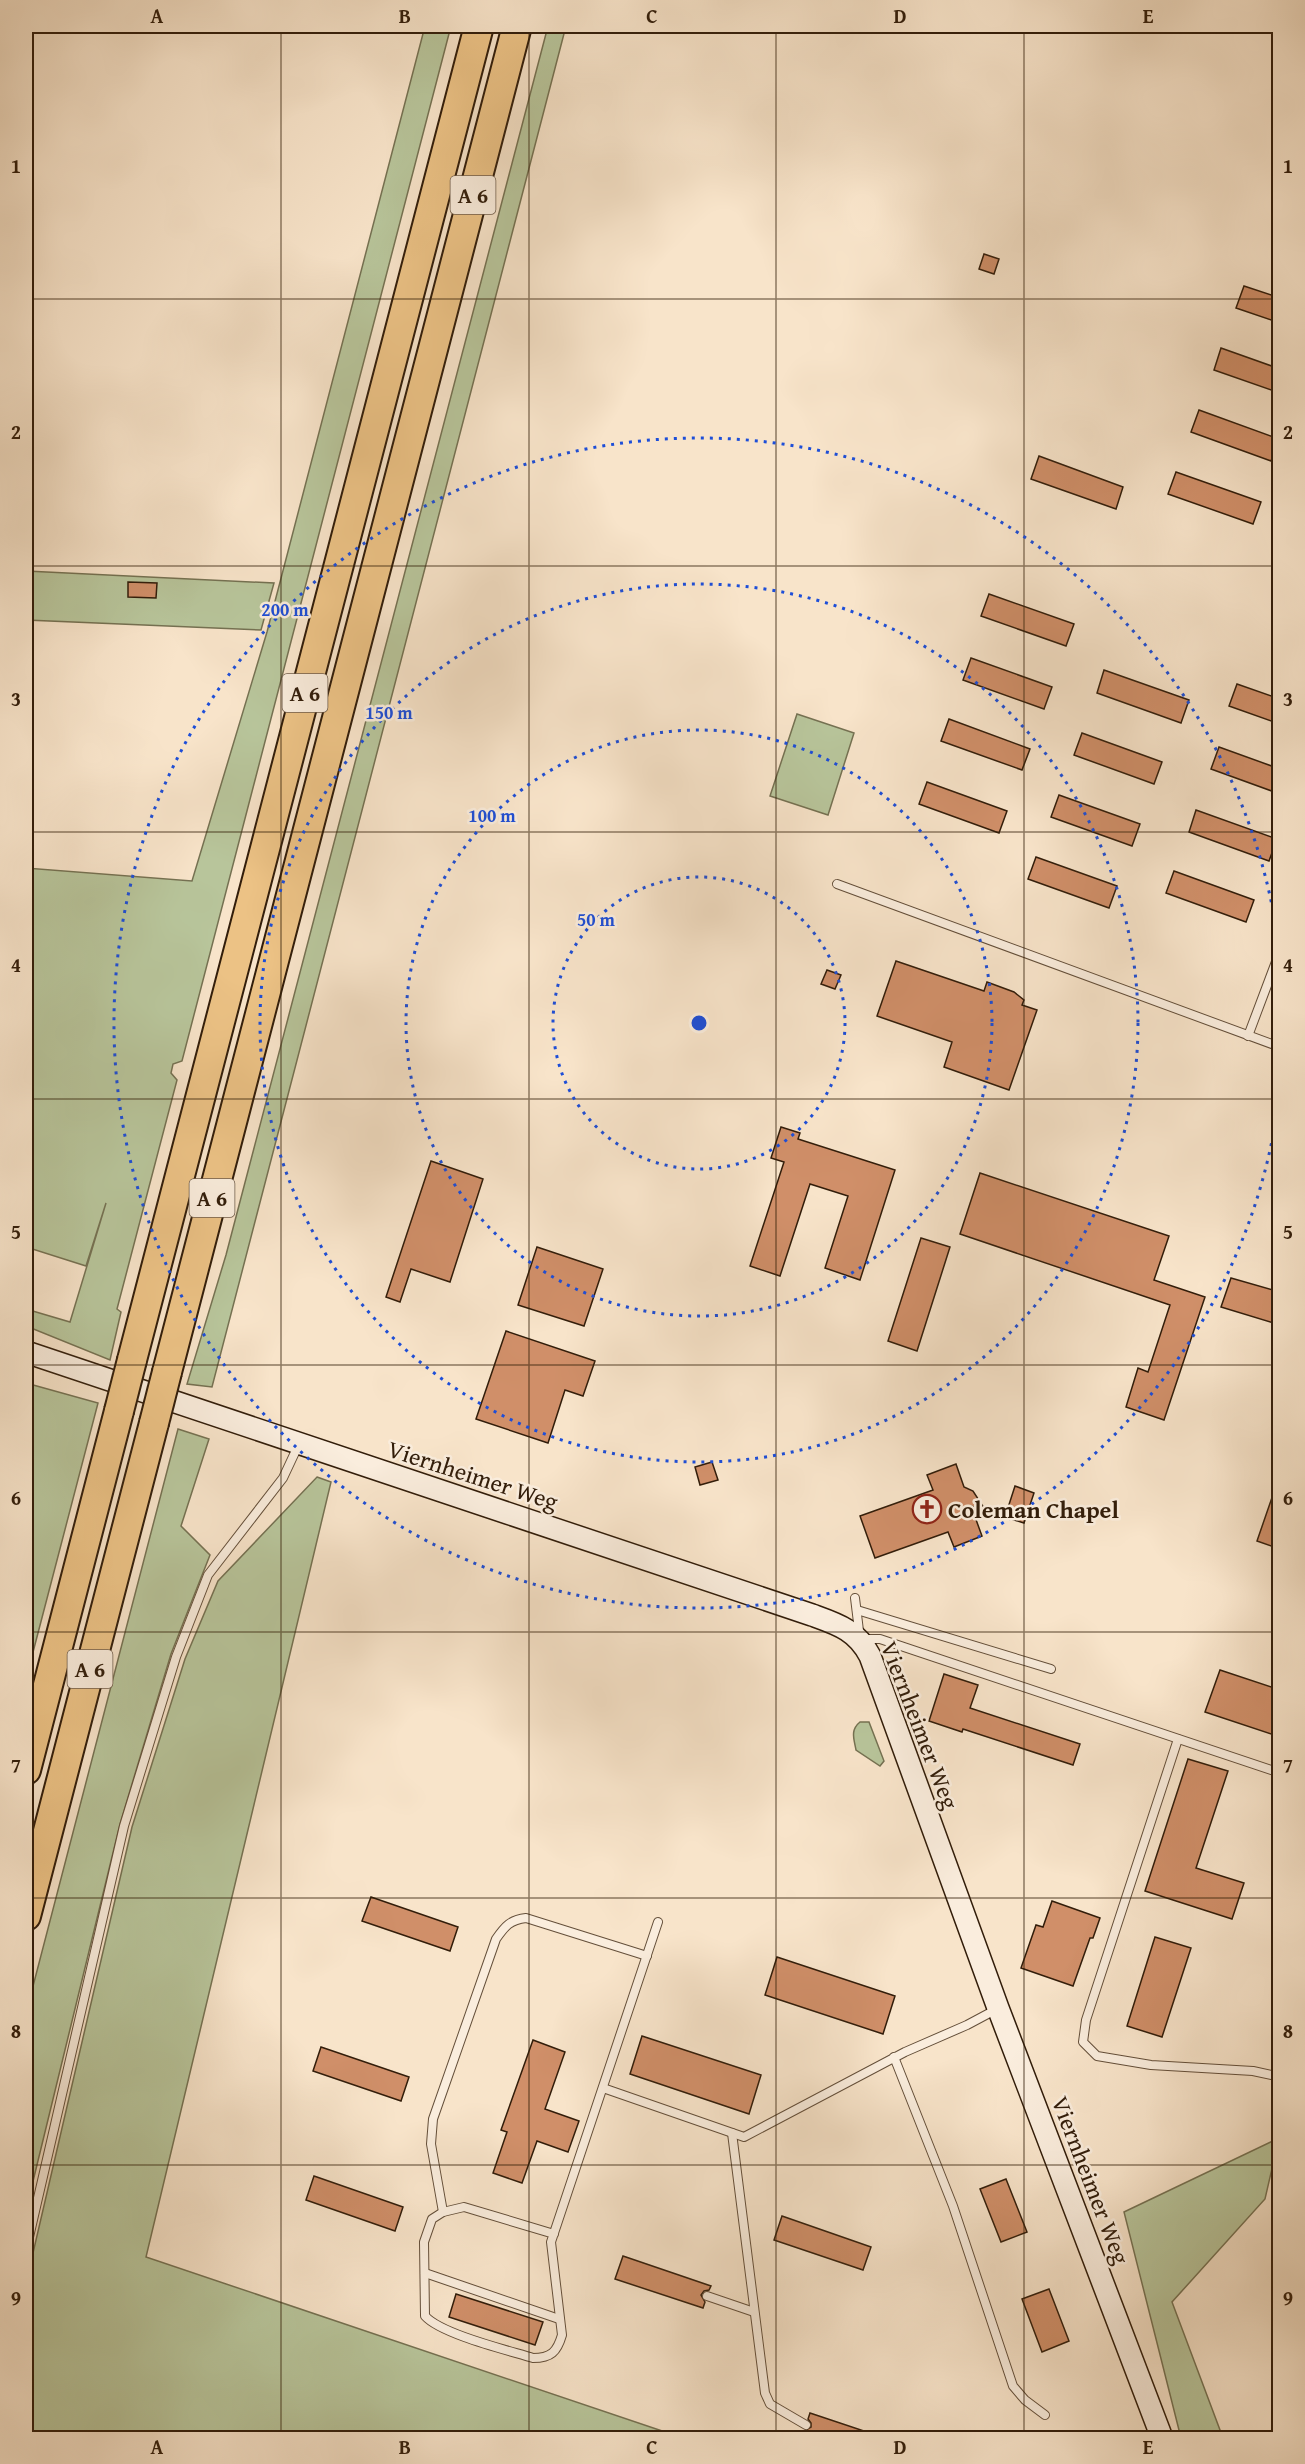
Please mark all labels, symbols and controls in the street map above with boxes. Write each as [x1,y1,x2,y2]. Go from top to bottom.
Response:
text: A [151,1,164,30]
text: B [399,1,411,30]
text: C [646,1,658,30]
text: D [893,1,907,30]
text: E [1143,1,1154,30]
text: 1 [11,151,21,180]
text: 1 [1283,151,1293,180]
road number: A 6 [450,176,496,214]
text: 2 [11,417,21,446]
text: 2 [1283,417,1293,446]
text: 200 m [261,596,309,623]
road number: A 6 [282,674,328,712]
text: 3 [11,684,21,713]
text: 3 [1283,684,1293,713]
text: 150 m [365,699,413,726]
text: 100 m [468,802,516,829]
text: 50 m [577,906,616,933]
text: 4 [11,950,21,979]
text: 4 [1283,950,1293,979]
centre of rings [689,1013,709,1033]
road number: A 6 [190,1179,234,1217]
text: 5 [11,1217,21,1246]
text: 5 [1283,1217,1293,1246]
street label: Viernheimer Weg [383,1431,563,1519]
text: 6 [11,1483,21,1512]
text: 6 [1283,1483,1293,1512]
place label: Coleman Chapel [948,1492,1119,1527]
church icon: Coleman Chapel [911,1493,943,1525]
street label: Viernheimer Weg [872,1636,968,1814]
road number: A 6 [68,1650,112,1688]
text: 7 [11,1750,21,1779]
text: 7 [1283,1750,1293,1779]
text: 8 [11,2016,21,2045]
text: 8 [1283,2016,1293,2045]
street label: Viernheimer Weg [1043,2091,1139,2269]
text: 9 [11,2283,21,2312]
text: 9 [1283,2283,1293,2312]
text: A [151,2432,164,2461]
text: B [399,2432,411,2461]
text: C [646,2432,658,2461]
text: D [893,2432,907,2461]
text: E [1143,2432,1154,2461]

